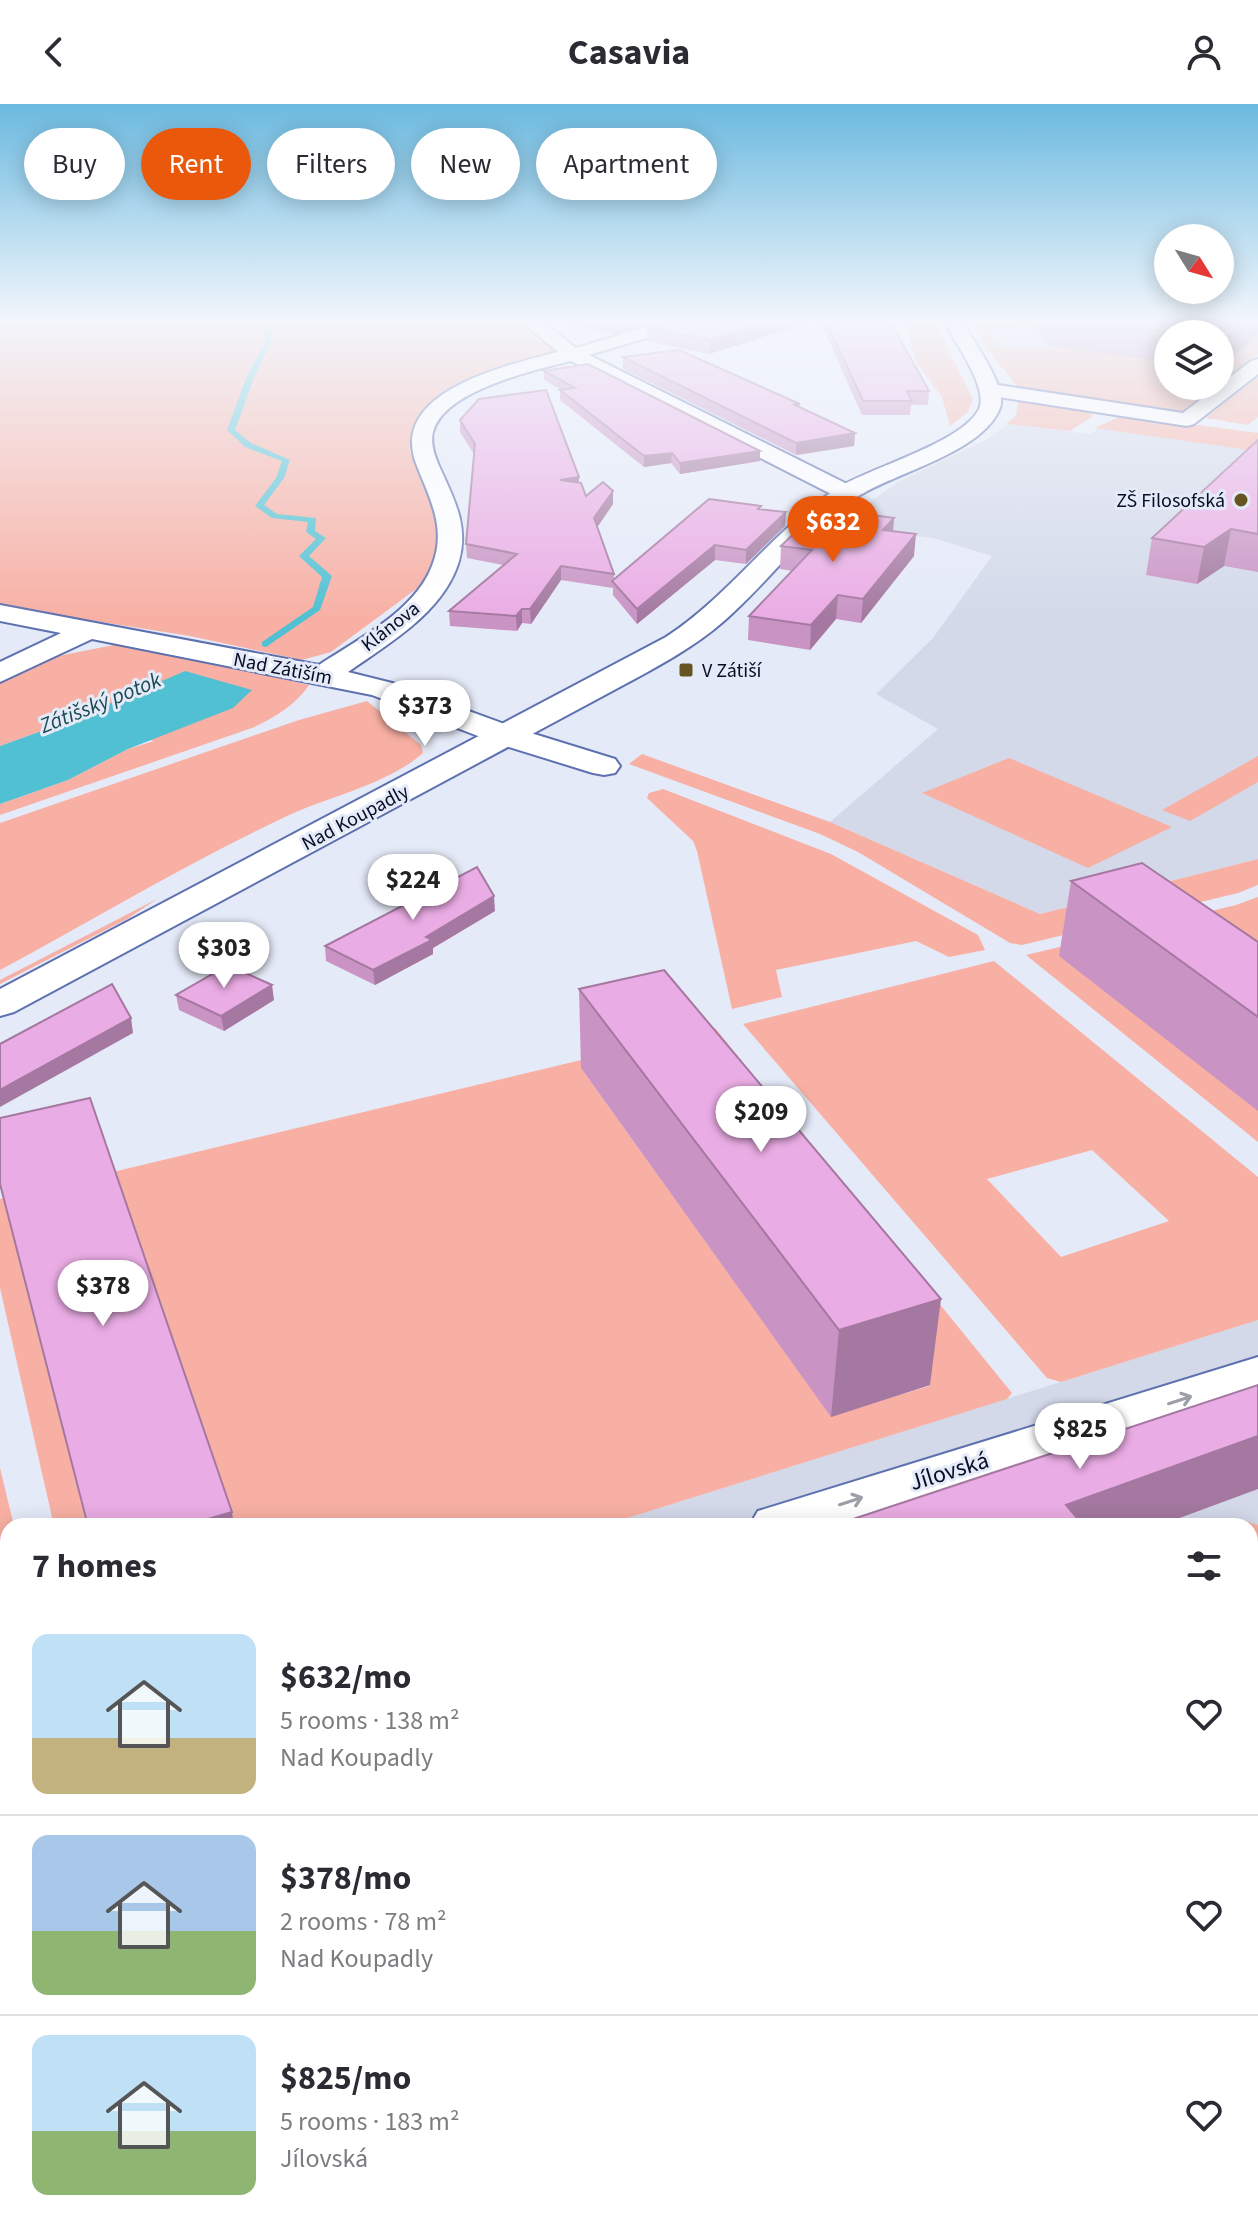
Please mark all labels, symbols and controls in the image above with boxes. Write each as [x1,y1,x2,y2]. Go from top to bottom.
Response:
text: Casavia [568,27,690,78]
icon: back [32,30,76,74]
icon: person [1182,30,1226,74]
chip: Buy [24,128,125,200]
chip: Rent [141,128,251,200]
chip: Filters [267,128,395,200]
chip: New [411,128,520,200]
chip: Apartment [536,128,717,200]
north arrow [1154,224,1234,304]
map controls [1154,224,1234,400]
button: layers [1154,320,1234,400]
place label: ZŠ Filosofská [1116,487,1225,515]
marker: ZŠ Filosofská [1232,491,1250,509]
pin: $632 [786,496,880,564]
text: $632 [806,503,860,540]
street label: Klánova [355,595,426,659]
street label: Nad Zátiším [231,646,335,692]
place label: V Zátiší [702,657,763,685]
marker: V Zátiší [677,661,695,679]
water label: Zátišský potok [34,664,167,742]
pin: $373 [378,680,472,748]
text: $373 [398,687,452,724]
street label: Nad Koupadly [297,778,415,858]
pin: $224 [366,854,460,922]
text: $224 [386,861,440,898]
pin: $303 [177,922,271,990]
text: $303 [197,929,251,966]
pin: $209 [714,1086,808,1154]
text: $209 [734,1093,788,1130]
pin: $378 [56,1260,150,1328]
text: $378 [76,1267,130,1304]
one-way arrow [1167,1392,1192,1406]
pin: $825 [1033,1403,1127,1471]
text: $825 [1053,1410,1107,1447]
street label: Jílovská [905,1443,993,1500]
one-way arrow [838,1493,863,1508]
text: 7 homes [32,1542,157,1591]
icon: filters [1182,1544,1226,1588]
text: $632/mo [280,1653,411,1702]
icon: home [96,1666,192,1762]
icon: heart [1182,1692,1226,1736]
text: 5 rooms · 138 m² [280,1702,459,1739]
text: Nad Koupadly [280,1739,433,1776]
text: $378/mo [280,1854,411,1903]
icon: home [96,1867,192,1963]
icon: heart [1182,1893,1226,1937]
text: 2 rooms · 78 m² [280,1903,447,1940]
text: Nad Koupadly [280,1940,433,1977]
text: $825/mo [280,2054,411,2103]
icon: home [96,2067,192,2163]
icon: heart [1182,2093,1226,2137]
text: 5 rooms · 183 m² [280,2103,459,2140]
text: Jílovská [280,2140,368,2177]

